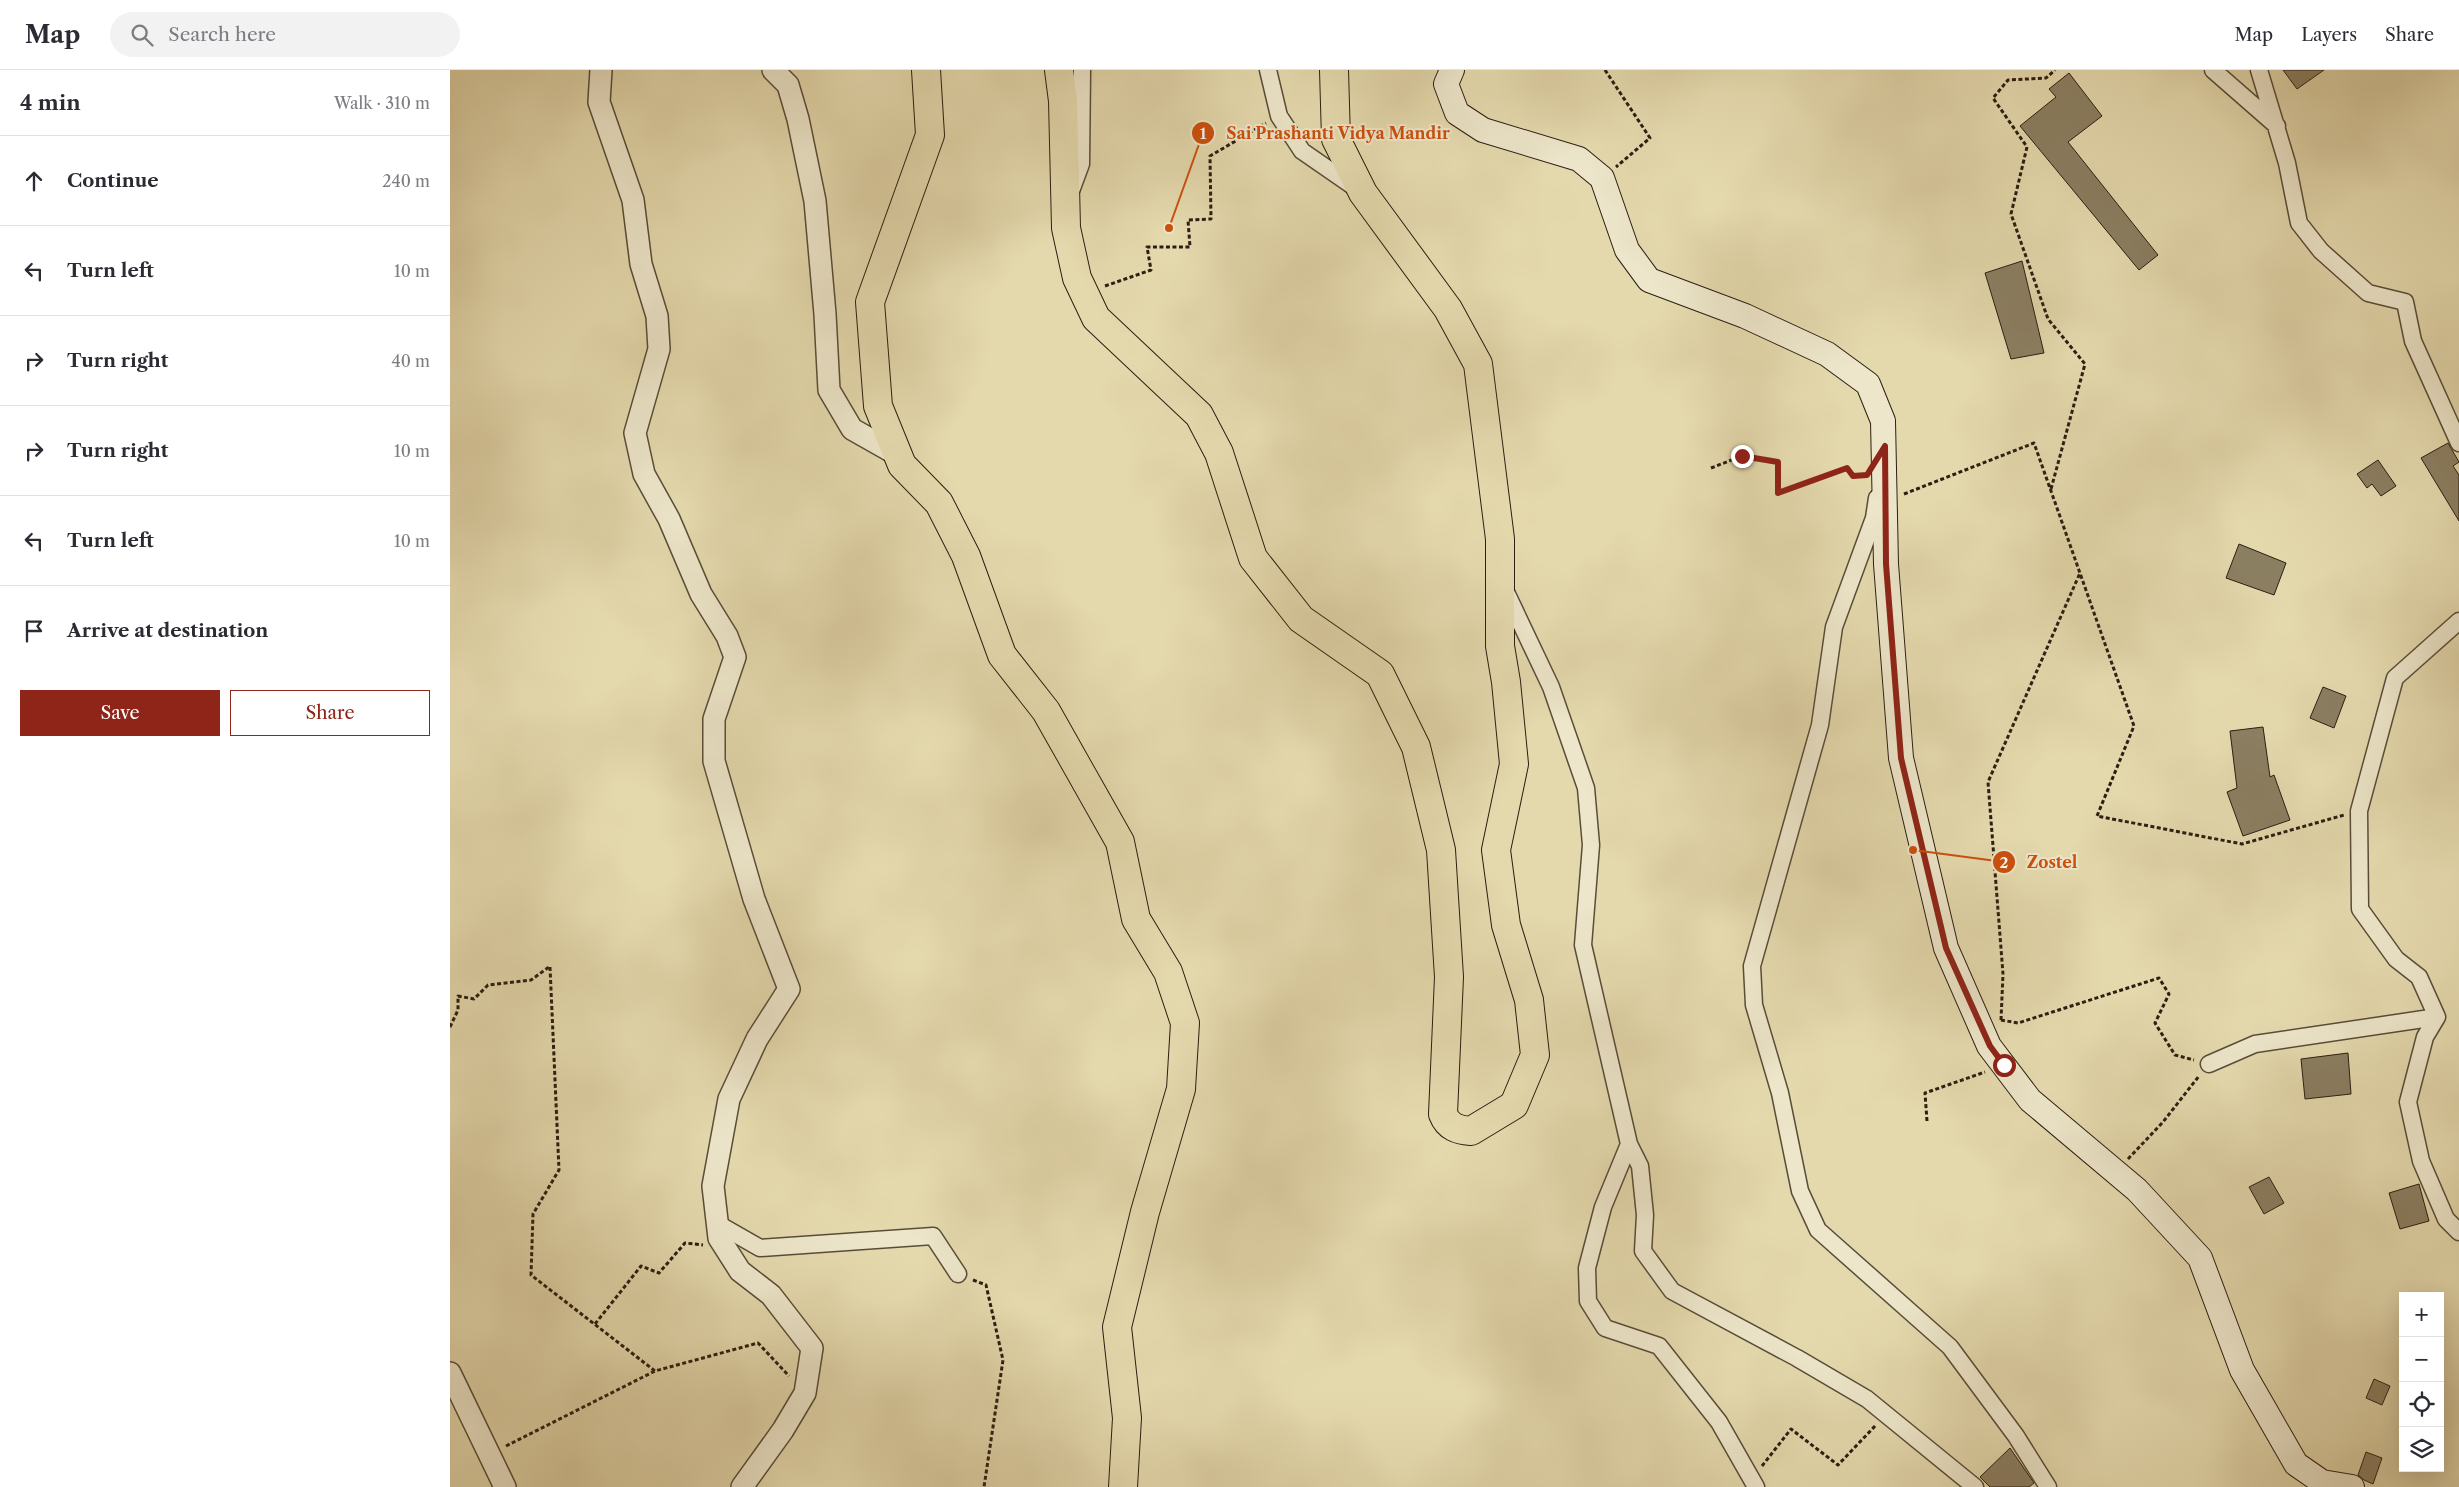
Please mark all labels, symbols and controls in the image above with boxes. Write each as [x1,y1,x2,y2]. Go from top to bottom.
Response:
search box [110,12,460,57]
text: Map [25,20,80,49]
icon: search [128,21,156,49]
text: Search here [168,23,276,46]
text: Map [2235,24,2273,46]
text: Layers [2301,24,2357,46]
text: Share [2385,24,2434,46]
text: 4 min [20,90,81,115]
text: Walk · 310 m [334,93,430,113]
callout: Sai Prashanti Vidya Mandir [1191,118,1460,149]
text: Sai Prashanti Vidya Mandir [1226,123,1450,143]
text: 1 [1200,124,1207,143]
icon: ahead [20,167,48,195]
text: Continue [67,169,159,192]
text: 240 m [382,171,430,191]
icon: left [20,257,48,285]
text: Turn left [67,259,154,282]
text: 10 m [394,261,430,281]
icon: right [20,347,48,375]
text: Turn right [67,349,168,372]
text: 40 m [391,351,430,371]
icon: right [20,437,48,465]
text: Turn right [67,439,168,462]
text: 10 m [394,441,430,461]
route end [1731,445,1754,468]
icon: left [20,527,48,555]
text: Turn left [67,529,154,552]
text: 10 m [394,531,430,551]
icon: arrive [20,617,48,645]
text: Arrive at destination [67,619,268,642]
button: Save [20,690,220,736]
button: Share [230,690,430,736]
callout: Zostel [1991,847,2087,878]
text: Zostel [2027,852,2078,872]
text: 2 [2000,853,2009,872]
route start [1993,1054,2016,1077]
map controls [2399,1292,2444,1472]
button: + [2399,1292,2444,1337]
button: − [2399,1337,2444,1382]
button: locate [2399,1382,2444,1427]
button: layers [2399,1427,2444,1472]

